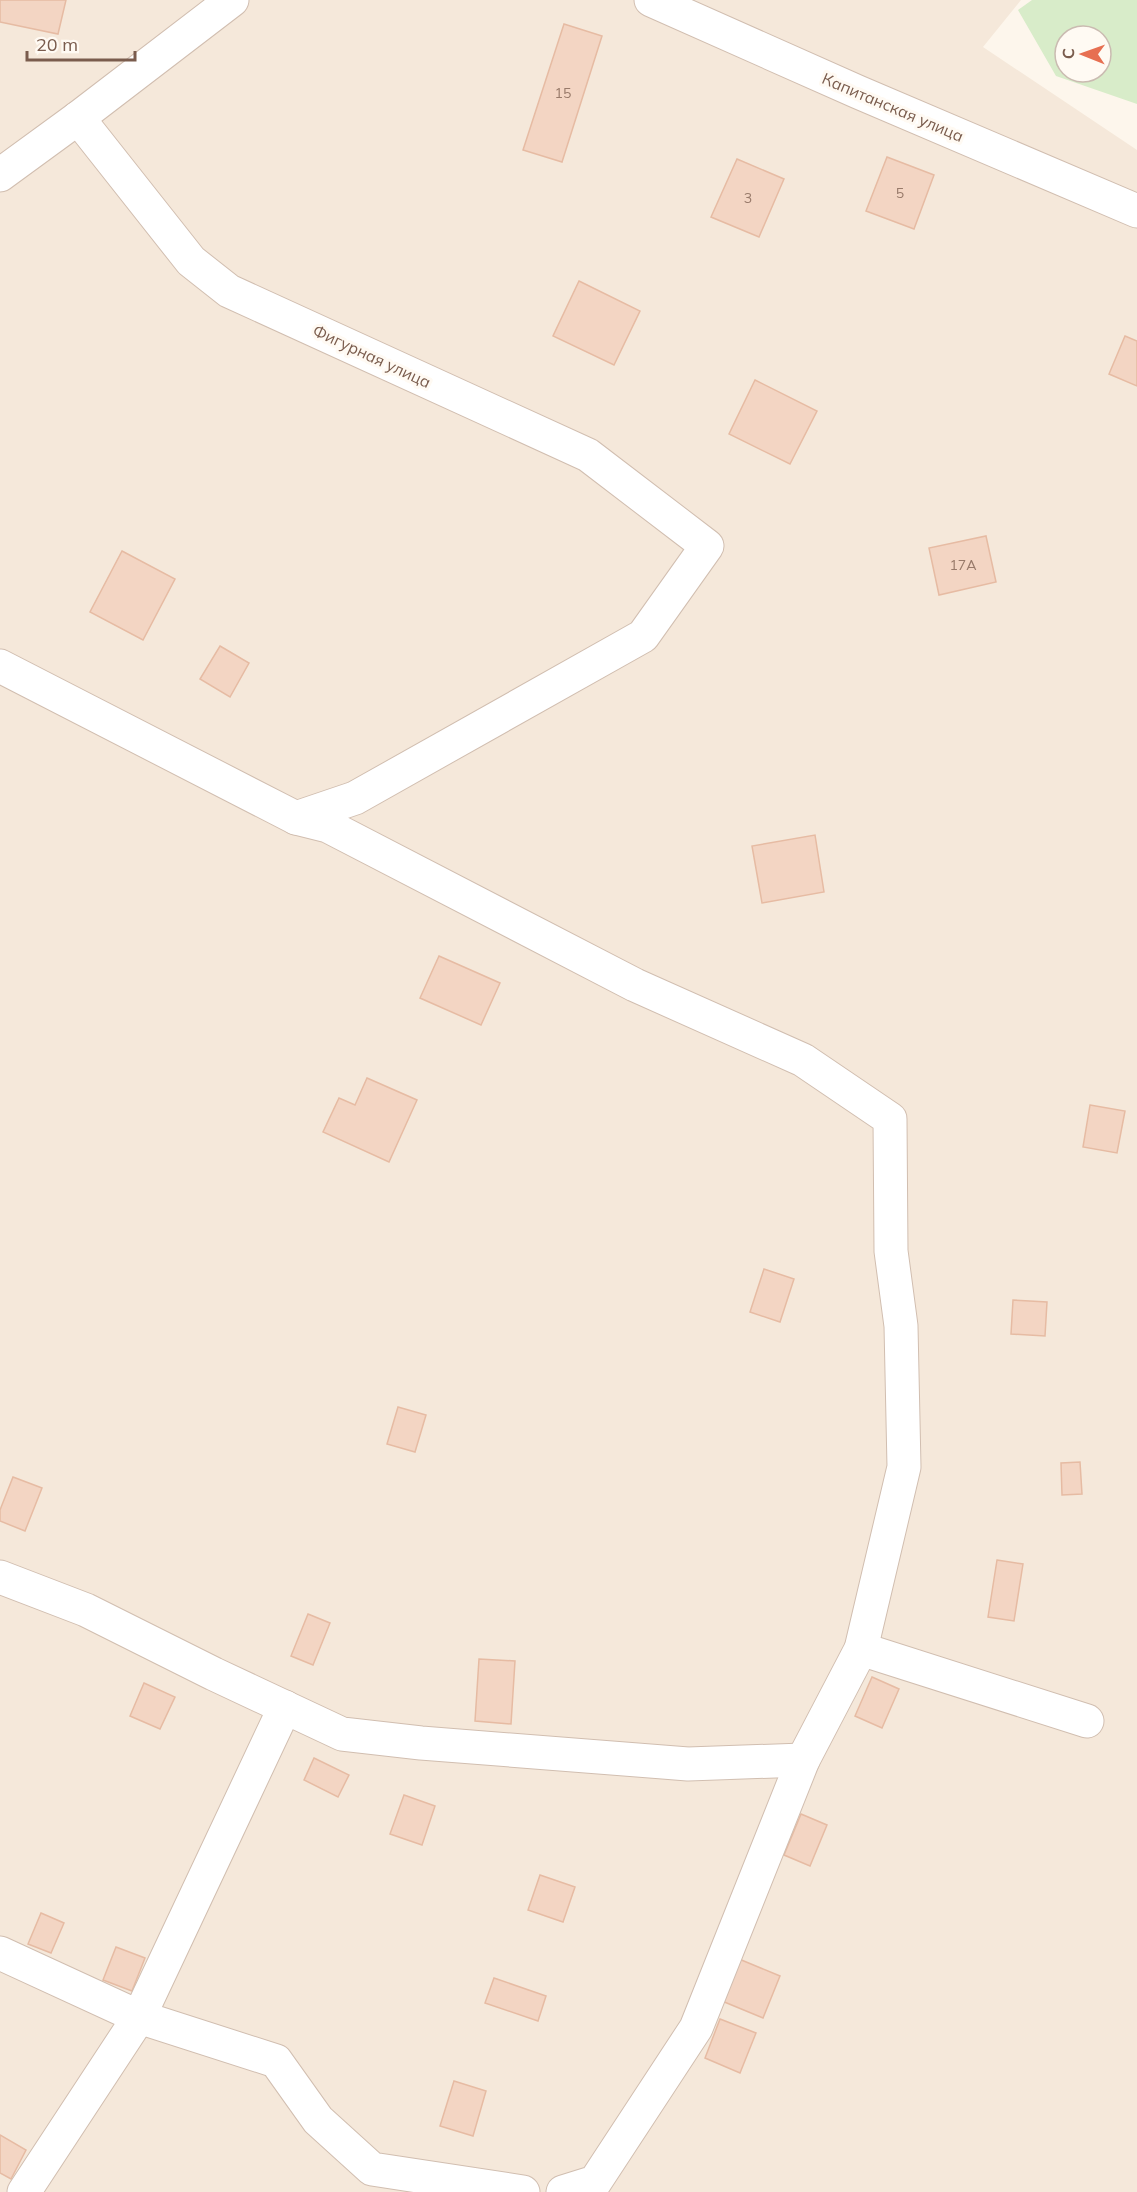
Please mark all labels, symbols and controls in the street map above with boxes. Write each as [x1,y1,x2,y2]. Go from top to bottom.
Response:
scale bar [27,24,135,62]
north arrow [1053,24,1113,84]
text: 20 m [36,33,78,56]
text: С [1058,48,1078,59]
street label: Капитанская улица [819,68,967,146]
house number: 15 [555,84,571,102]
house number: 5 [896,184,904,202]
house number: 3 [744,189,752,207]
street label: Фигурная улица [310,320,434,392]
house number: 17А [949,556,977,574]

